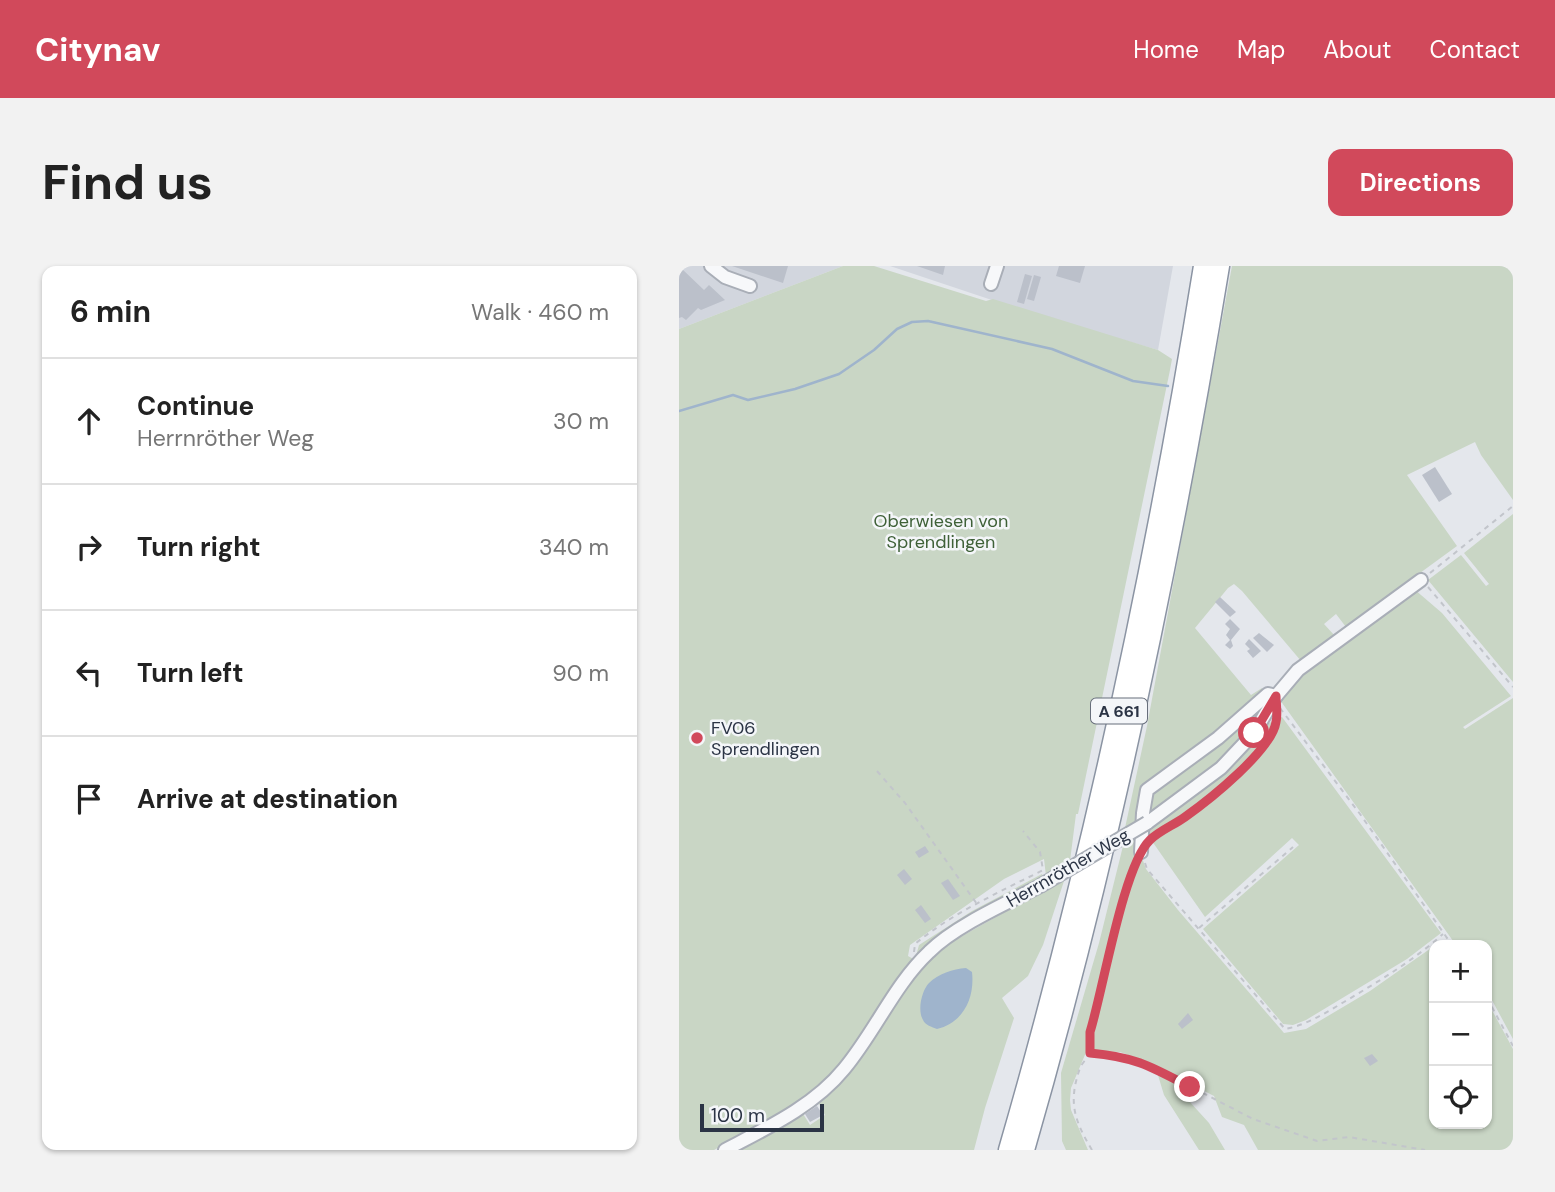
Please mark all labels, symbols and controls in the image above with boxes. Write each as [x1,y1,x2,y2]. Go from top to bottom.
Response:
text: Citynav [35,28,160,71]
text: Home [1133,34,1199,65]
text: Map [1237,34,1285,65]
text: About [1323,34,1392,65]
text: Contact [1430,34,1520,65]
button: Directions [1328,149,1513,216]
text: Find us [42,150,213,214]
text: 6 min [70,292,151,331]
text: Walk · 460 m [471,297,609,327]
text: Continue [137,389,254,423]
icon: ahead [70,402,108,440]
text: 30 m [553,406,609,436]
text: Herrnröther Weg [137,423,314,453]
park label: Oberwiesen von Sprendlingen [874,509,1008,554]
icon: right [70,528,108,566]
text: Turn right [137,530,261,564]
text: 340 m [539,532,609,562]
icon: left [70,654,108,692]
text: Turn left [137,656,244,690]
text: 90 m [552,658,609,688]
road number: A 661 [1091,698,1147,724]
place label: FV06 Sprendlingen [711,716,820,761]
route start [1238,717,1269,748]
marker: FV06 Sprendlingen [689,730,705,746]
icon: arrive [70,780,108,818]
text: Arrive at destination [137,782,398,816]
street label: Herrnröther Weg [1002,823,1134,913]
map controls [1429,940,1492,1129]
button: + [1429,940,1492,1003]
button: − [1429,1003,1492,1066]
button: locate [1429,1066,1492,1129]
route end [1174,1071,1205,1102]
scale bar [700,1101,824,1133]
text: 100 m [711,1103,765,1128]

